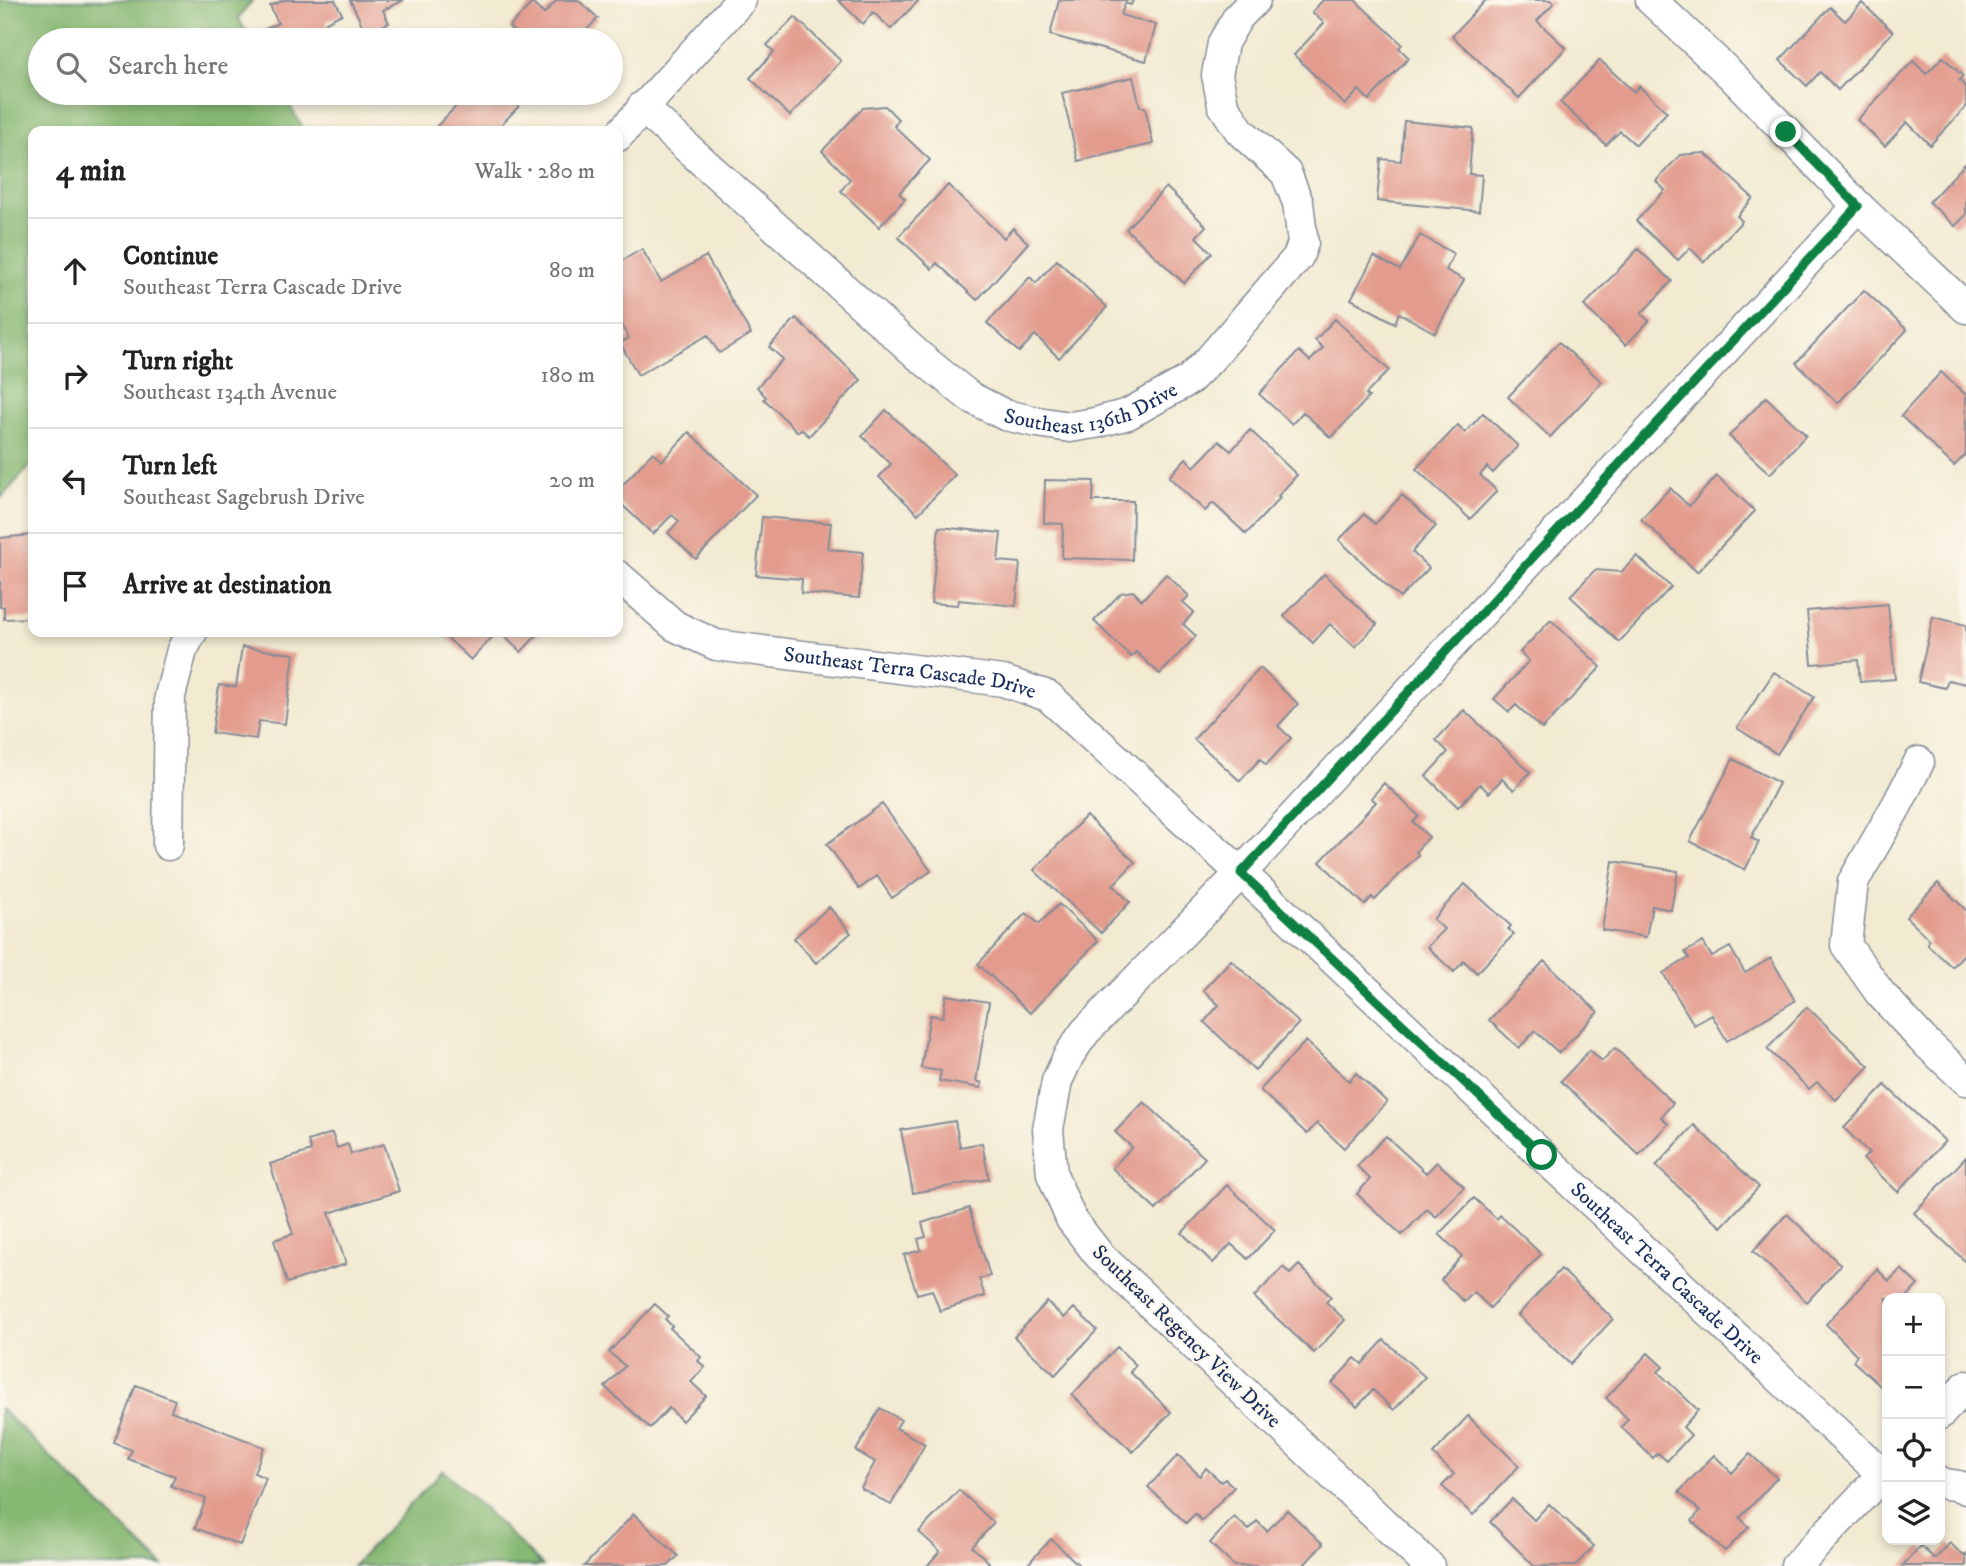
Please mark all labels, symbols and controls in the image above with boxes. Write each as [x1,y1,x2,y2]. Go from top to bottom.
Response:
search box [28,28,623,105]
icon: search [52,48,90,86]
text: Search here [108,50,228,83]
route end [1770,116,1801,147]
text: 4 min [56,153,126,190]
text: Walk · 280 m [474,157,595,186]
text: Continue [123,240,218,273]
icon: ahead [56,252,94,290]
text: 80 m [549,256,595,285]
text: Southeast Terra Cascade Drive [123,273,402,302]
text: Turn right [123,345,233,378]
icon: right [56,357,94,395]
text: 180 m [540,361,595,390]
street label: Southeast 136th Drive [1001,377,1183,441]
text: Southeast 134th Avenue [123,378,337,407]
text: Turn left [123,450,217,483]
icon: left [56,462,94,500]
text: 20 m [549,466,595,495]
text: Southeast Sagebrush Drive [123,483,365,512]
icon: arrive [56,567,94,605]
text: Arrive at destination [123,569,332,602]
street label: Southeast Terra Cascade Drive [782,642,1040,705]
route start [1526,1139,1557,1170]
street label: Southeast Terra Cascade Drive [1565,1177,1769,1370]
street label: Southeast Regency View Drive [1086,1240,1286,1434]
map controls [1882,1293,1945,1545]
button: + [1882,1293,1945,1356]
button: − [1882,1356,1945,1419]
button: locate [1882,1419,1945,1482]
button: layers [1882,1482,1945,1545]

